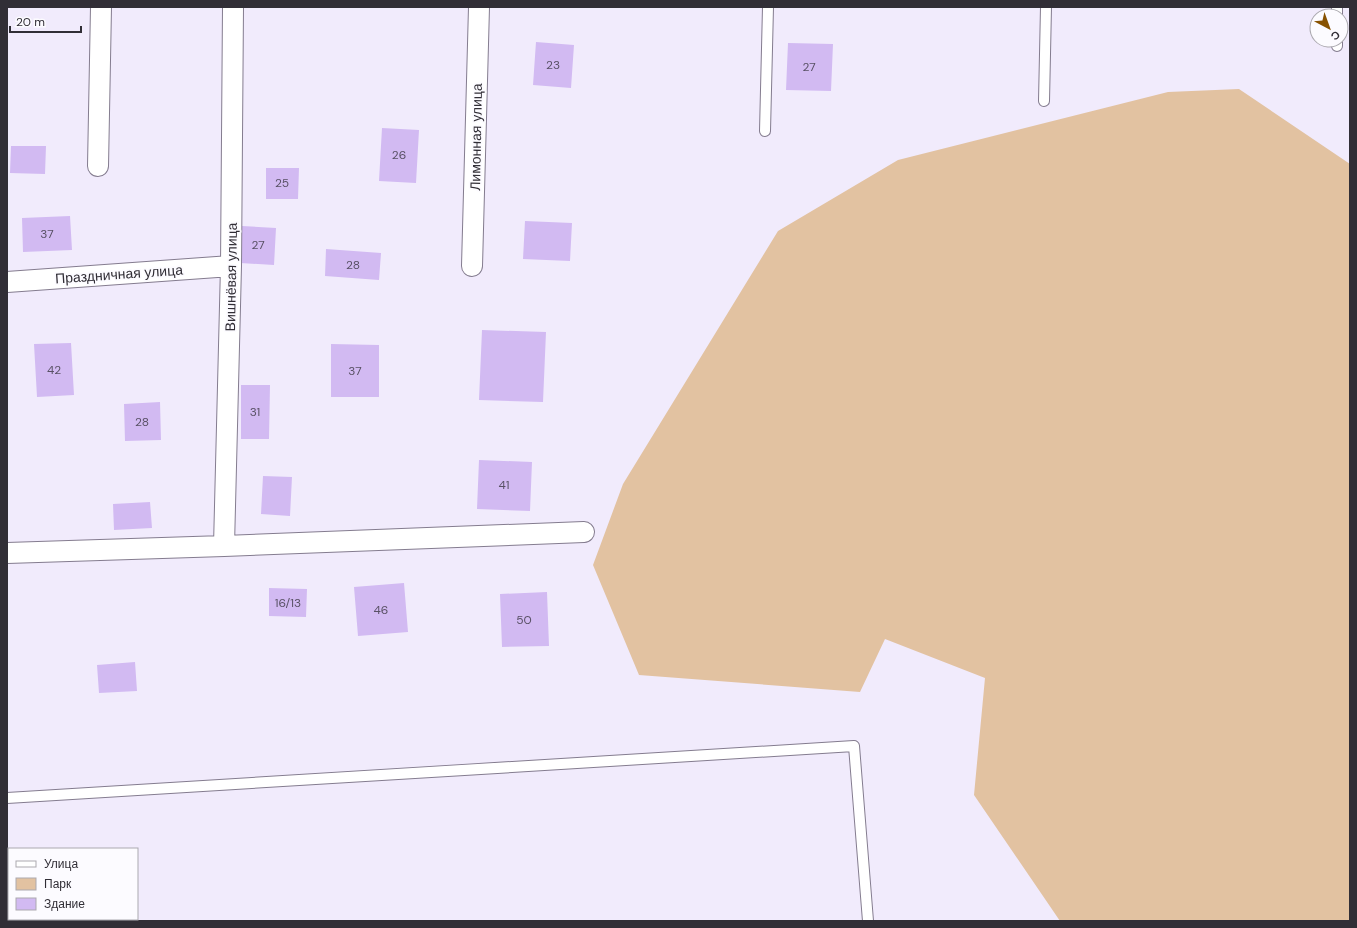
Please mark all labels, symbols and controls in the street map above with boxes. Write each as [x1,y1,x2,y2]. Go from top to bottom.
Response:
scale bar [10,8,81,34]
north arrow [1309,8,1349,48]
text: 20 m [16,14,45,30]
text: С [1328,28,1343,43]
house number: 23 [546,57,560,73]
house number: 27 [802,59,816,75]
street label: Лимонная улица [466,83,486,191]
house number: 26 [392,147,406,163]
house number: 25 [275,175,289,191]
street label: Вишнёвая улица [221,222,241,332]
house number: 37 [40,226,54,242]
house number: 27 [251,237,265,253]
house number: 28 [346,257,360,273]
street label: Праздничная улица [55,261,184,287]
house number: 42 [47,362,61,378]
house number: 37 [348,363,362,379]
house number: 31 [250,404,260,420]
house number: 28 [135,414,149,430]
house number: 41 [498,477,510,493]
house number: 16/13 [275,595,301,611]
house number: 46 [374,602,388,618]
house number: 50 [516,612,532,628]
legend [8,848,138,920]
text: Улица [44,856,78,872]
text: Парк [44,876,72,892]
text: Здание [44,896,85,912]

